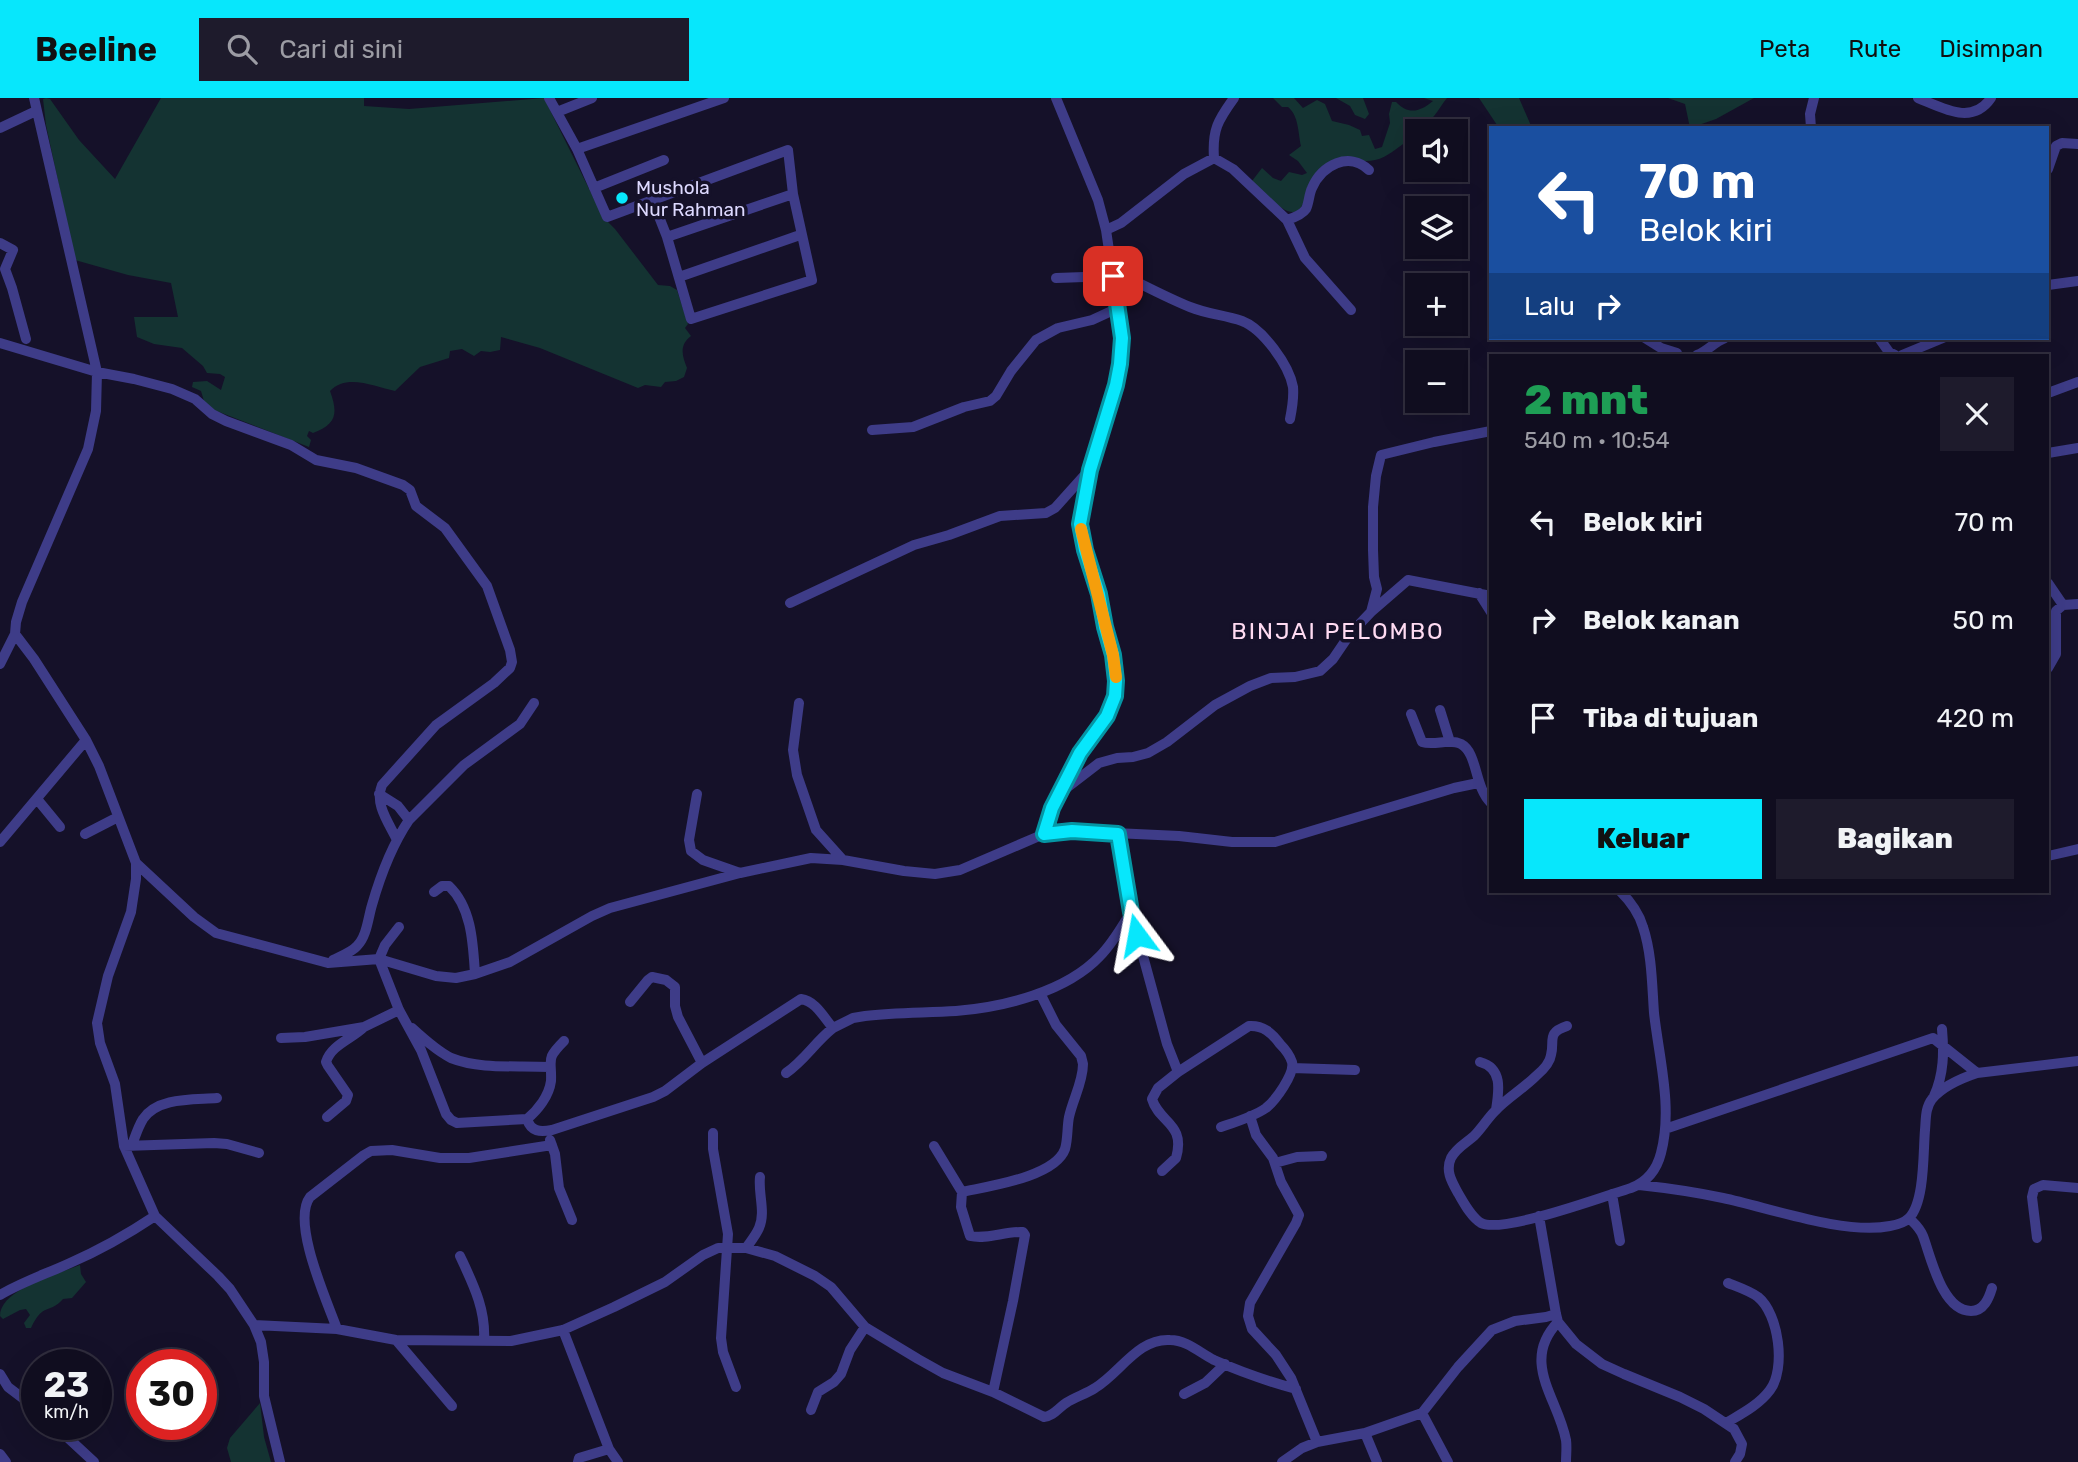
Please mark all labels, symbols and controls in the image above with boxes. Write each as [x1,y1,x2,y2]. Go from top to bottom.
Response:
search box [199,18,689,81]
text: Beeline [35,30,157,69]
icon: search [223,30,261,68]
text: Cari di sini [279,34,403,65]
text: Peta [1759,35,1810,63]
text: Rute [1848,35,1901,63]
text: Disimpan [1939,35,2043,63]
map controls [1405,119,1468,413]
button: sound [1405,119,1468,182]
text: 70 m [1639,152,1756,210]
icon: left [1524,154,1615,245]
place label: Mushola Nur Rahman [636,176,745,221]
marker: Mushola Nur Rahman [614,190,630,206]
button: layers [1405,196,1468,259]
text: Belok kiri [1639,211,1773,249]
pin [1083,246,1143,306]
icon: arrive [1094,257,1132,295]
button: + [1405,273,1468,336]
icon: right [1589,287,1627,325]
text: Lalu [1524,291,1575,322]
button: − [1405,350,1468,413]
text: 2 mnt [1524,375,1648,425]
button: close [1940,377,2014,451]
text: 540 m · 10:54 [1524,426,1670,454]
icon: left [1524,503,1562,541]
text: Belok kiri [1583,507,1703,538]
text: 70 m [1955,507,2014,538]
icon: right [1524,601,1562,639]
text: Belok kanan [1583,605,1740,636]
text: 50 m [1953,605,2014,636]
district label: BINJAI PELOMBO [1231,617,1445,645]
icon: arrive [1524,699,1562,737]
text: Tiba di tujuan [1583,703,1758,734]
text: 420 m [1937,703,2014,734]
button: Keluar [1524,799,1762,879]
button: Bagikan [1776,799,2014,879]
position arrow [1100,898,1174,972]
speed limit sign: 30 [126,1349,217,1440]
text: 23 [44,1364,89,1406]
text: km/h [44,1401,89,1423]

